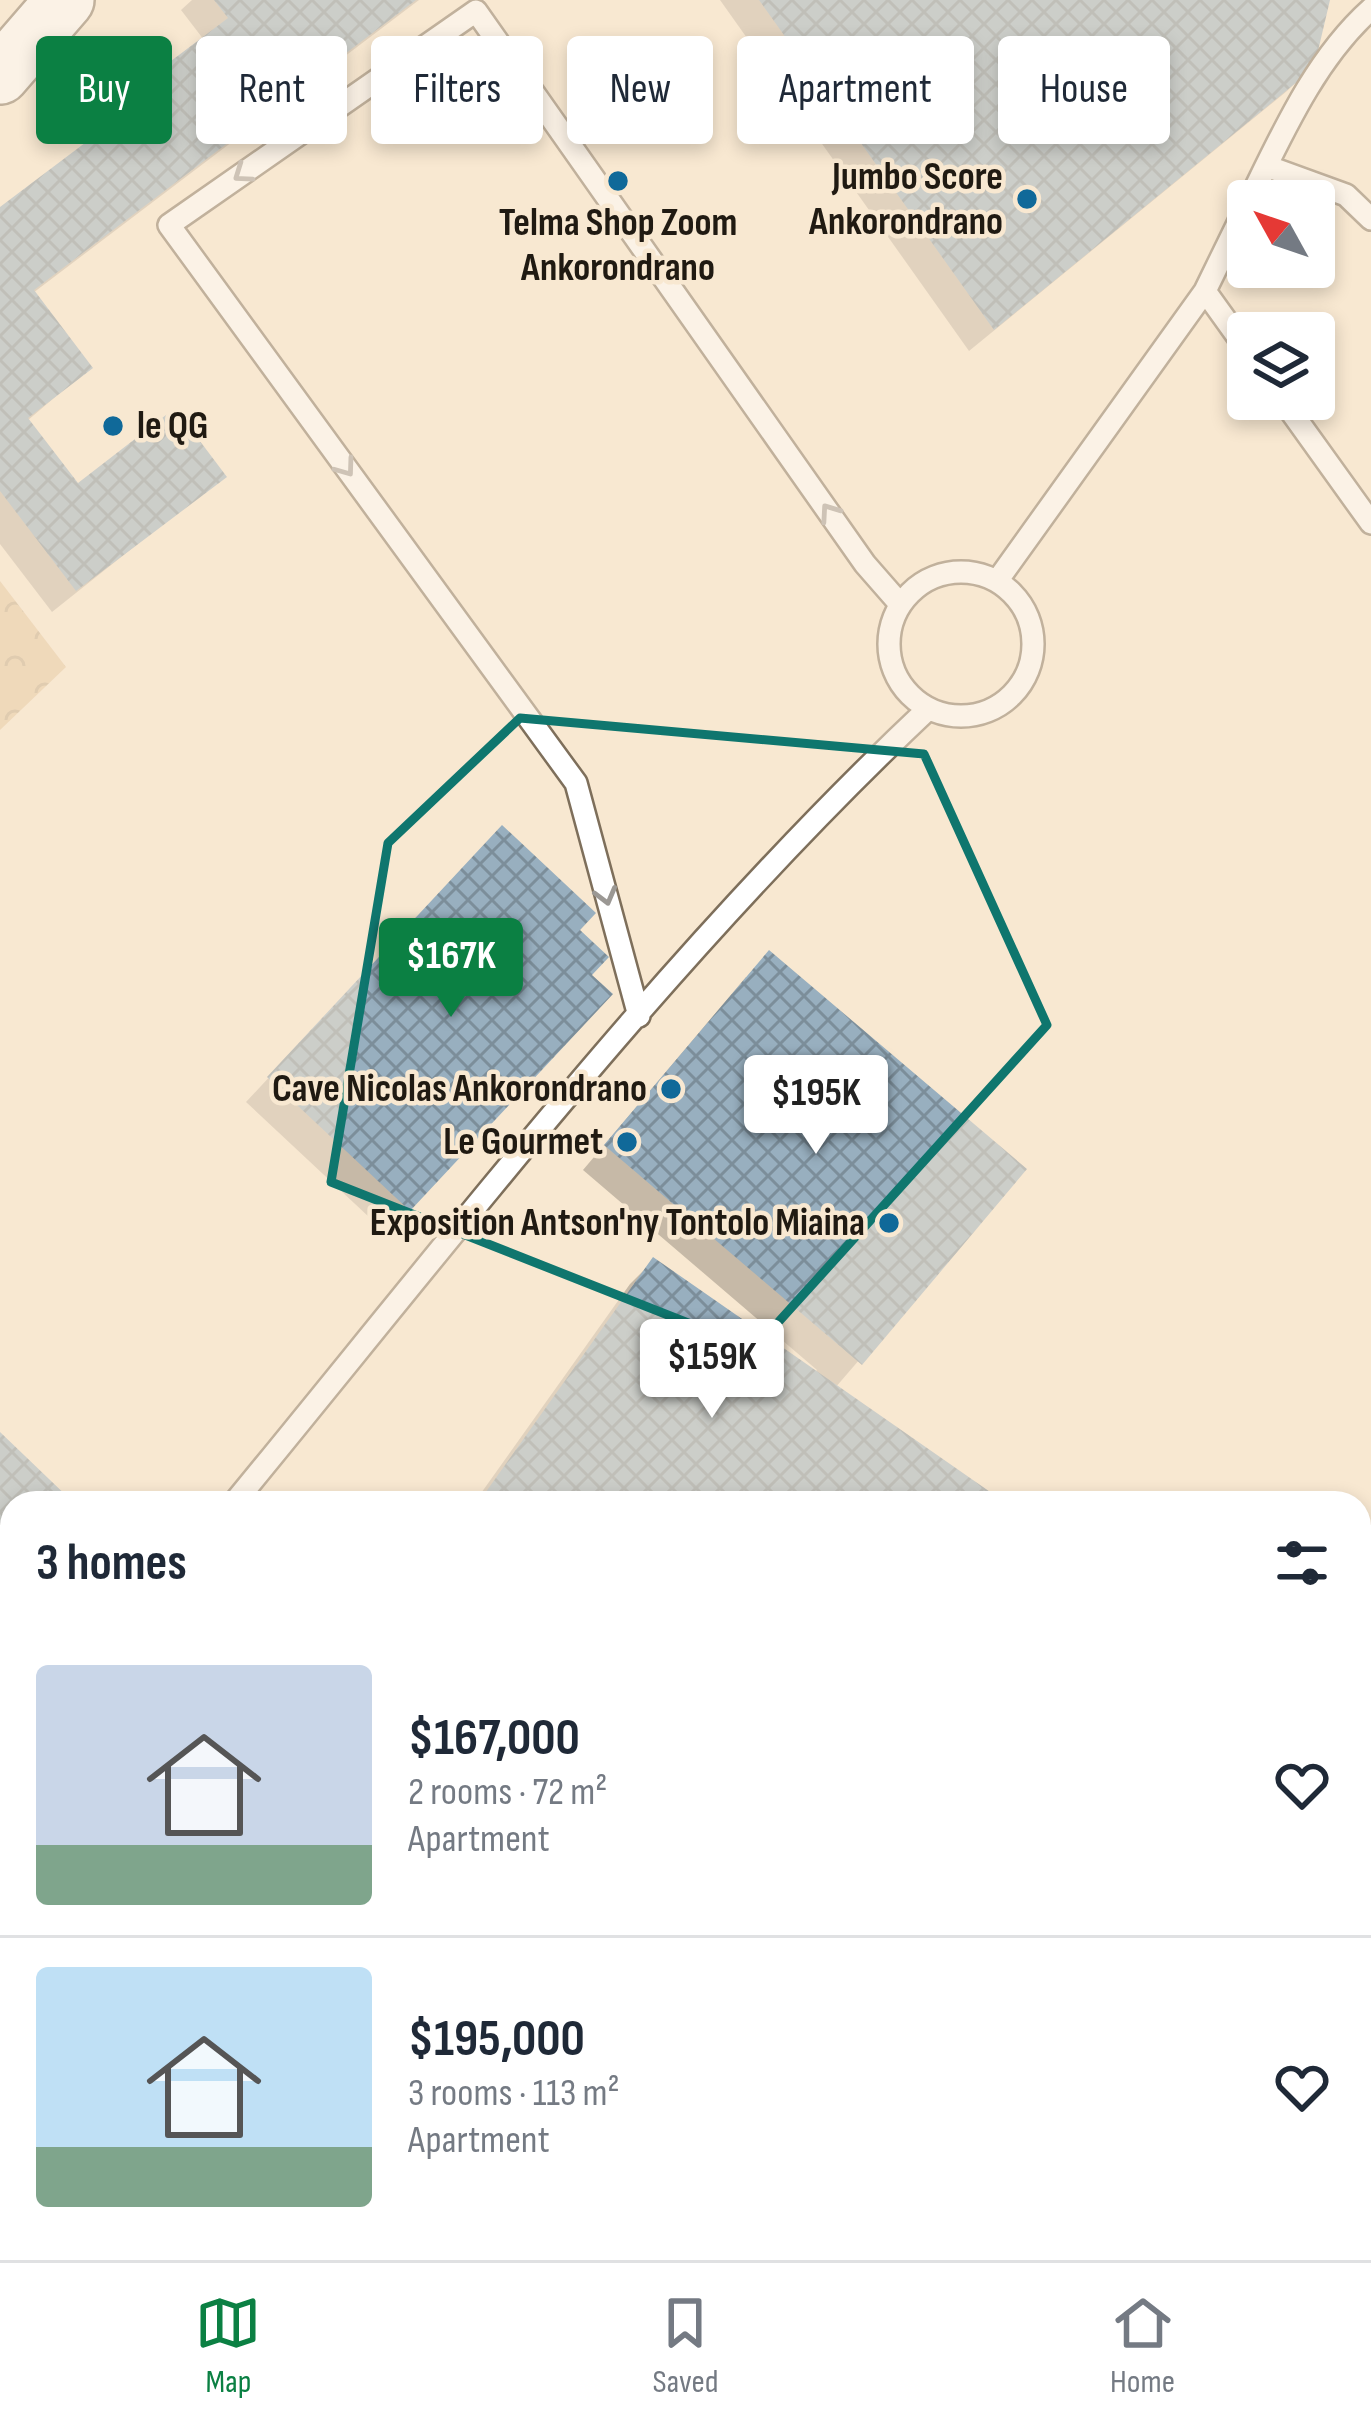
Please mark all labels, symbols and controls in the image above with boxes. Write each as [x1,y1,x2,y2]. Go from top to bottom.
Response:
chip: Buy [36,36,172,144]
chip: Rent [196,36,347,144]
chip: Filters [371,36,543,144]
chip: New [567,36,713,144]
chip: Apartment [737,36,974,144]
chip: House [998,36,1170,144]
place label: Jumbo Score Ankorondrano [808,154,1003,246]
one-way arrow [233,160,255,182]
marker: Telma Shop Zoom Ankorondrano [605,168,631,194]
north arrow [1227,180,1335,288]
map controls [1227,180,1335,420]
marker: Jumbo Score Ankorondrano [1014,186,1040,212]
place label: Telma Shop Zoom Ankorondrano [499,200,737,292]
button: layers [1227,312,1335,420]
place label: le QG [137,403,208,450]
marker: le QG [100,413,126,439]
one-way arrow [332,455,354,476]
one-way arrow [821,504,843,525]
one-way arrow [592,886,617,906]
pin: $167K [367,918,535,1020]
text: $167K [406,933,496,980]
pin: $195K [732,1055,900,1157]
place label: Cave Nicolas Ankorondrano [272,1066,647,1113]
text: $195K [771,1070,861,1117]
marker: Cave Nicolas Ankorondrano [658,1076,684,1102]
place label: Le Gourmet [443,1119,603,1166]
marker: Le Gourmet [614,1129,640,1155]
place label: Exposition Antson'ny Tontolo Miaina [370,1200,865,1247]
marker: Exposition Antson'ny Tontolo Miaina [876,1210,902,1236]
pin: $159K [628,1319,796,1421]
text: $159K [667,1334,757,1381]
icon: filters [1269,1530,1335,1596]
text: 3 homes [36,1533,187,1594]
text: $167,000 [408,1708,580,1769]
icon: home [132,1713,276,1857]
icon: heart [1269,1752,1335,1818]
text: 2 rooms · 72 m² [408,1769,607,1816]
text: Apartment [408,1816,550,1863]
text: $195,000 [408,2009,585,2070]
icon: home [132,2015,276,2159]
icon: heart [1269,2054,1335,2120]
text: 3 rooms · 113 m² [408,2070,620,2117]
text: Apartment [408,2117,550,2164]
tab: Map [195,2290,261,2402]
tab: Saved [652,2290,719,2402]
tab: Home [1110,2290,1176,2402]

